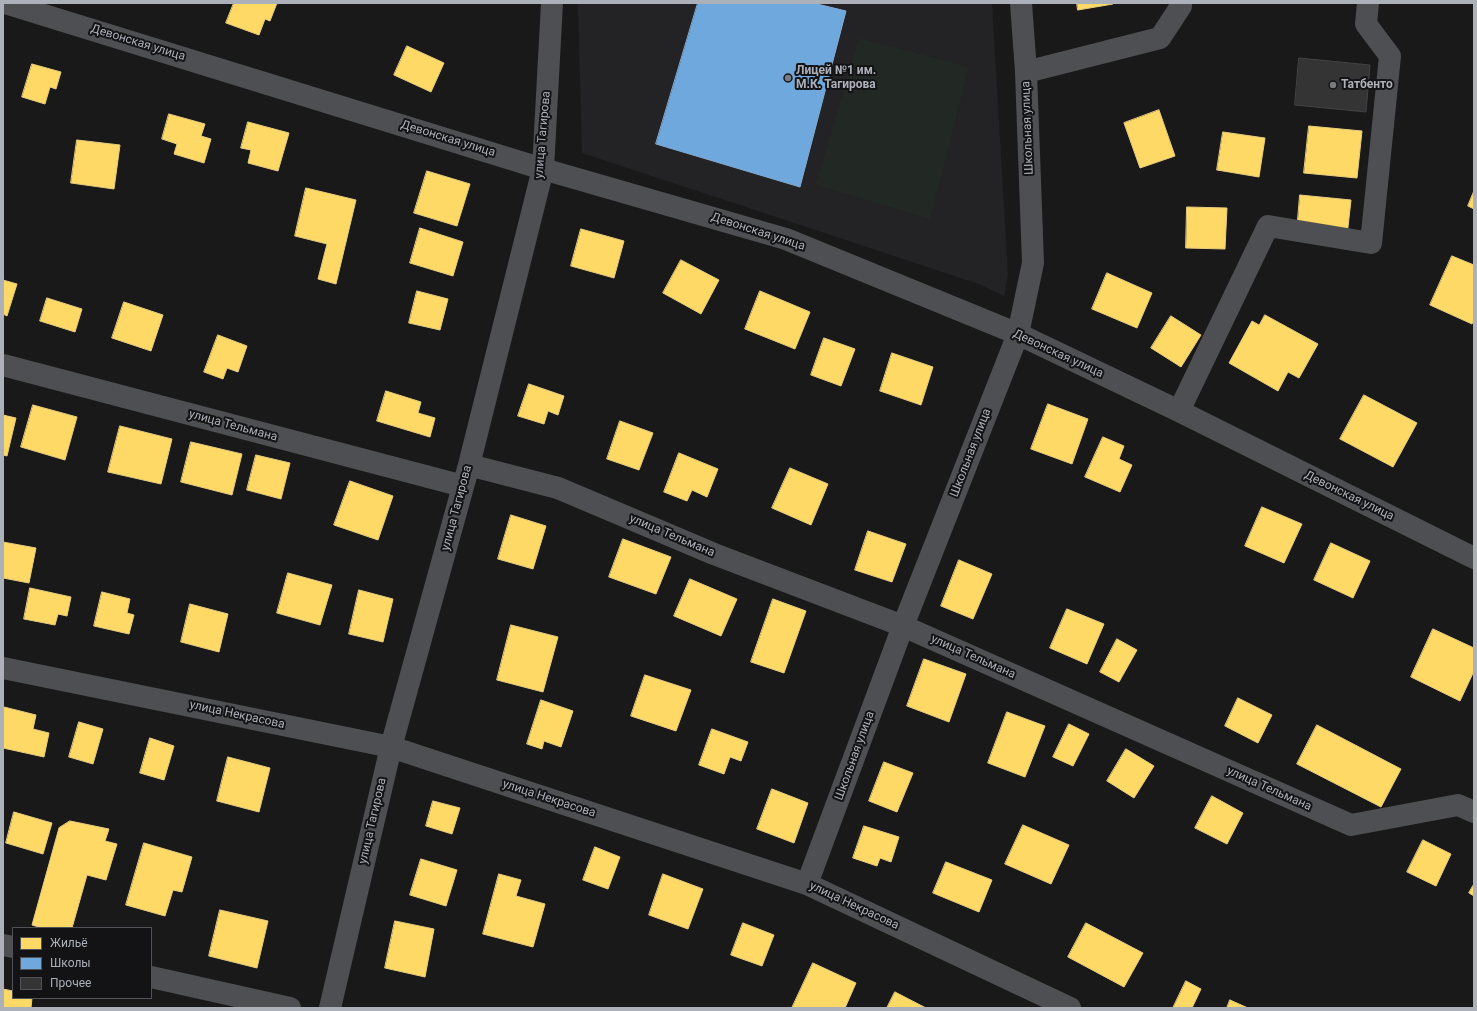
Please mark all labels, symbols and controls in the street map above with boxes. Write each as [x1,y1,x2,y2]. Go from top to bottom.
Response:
street label: Девонская улица [89,22,187,64]
place label: Лицей №1 им. М.К. Тагирова [796,64,876,92]
marker: Лицей №1 им. М.К. Тагирова [783,73,793,83]
place label: Татбенто [1341,78,1393,92]
marker: Татбенто [1328,80,1338,90]
street label: Школьная улица [1019,81,1037,175]
street label: улица Тагирова [532,91,554,179]
street label: Девонская улица [399,118,497,160]
street label: Девонская улица [709,210,807,254]
street label: Девонская улица [1011,327,1105,381]
street label: улица Тельмана [187,407,279,445]
street label: Школьная улица [947,407,995,499]
street label: улица Тагирова [439,464,475,552]
street label: Девонская улица [1302,468,1396,524]
street label: улица Тельмана [627,512,717,560]
street label: улица Тельмана [928,632,1018,682]
street label: улица Некрасова [188,698,286,732]
street label: Школьная улица [832,709,878,803]
street label: улица Тельмана [1224,764,1314,814]
street label: улица Тагирова [356,777,390,865]
street label: улица Некрасова [501,777,597,821]
street label: улица Некрасова [807,879,901,933]
legend [12,927,152,999]
text: Жильё [50,936,88,950]
text: Школы [50,956,91,970]
text: Прочее [50,976,91,990]

